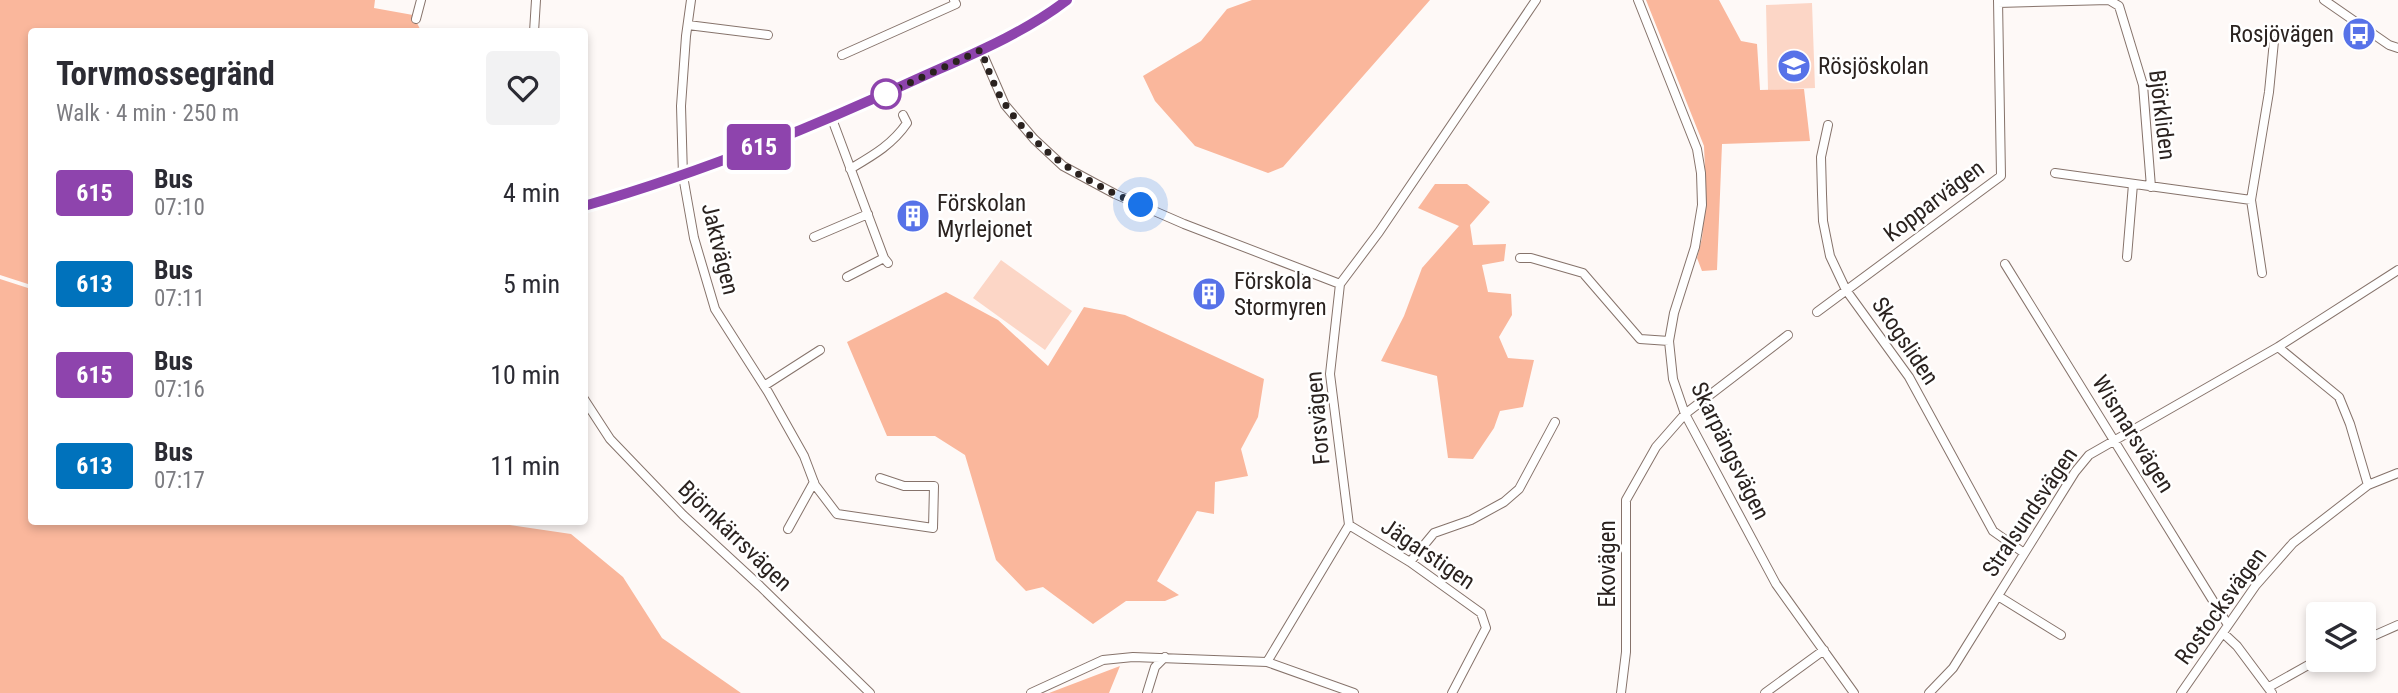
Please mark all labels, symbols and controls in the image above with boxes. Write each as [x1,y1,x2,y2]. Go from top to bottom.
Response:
bus stop icon: Rosjövägen [2340,15,2378,53]
place label: Rosjövägen [2229,21,2334,48]
school or university icon: Rösjöskolan [1775,47,1813,85]
button: heart [486,51,560,125]
place label: Rösjöskolan [1818,53,1929,80]
text: Torvmossegränd [56,54,275,93]
street label: Björkliden [2143,68,2181,162]
unlabelled marker [871,79,901,109]
text: Walk · 4 min · 250 m [56,100,239,127]
line badge: 615 [719,124,799,170]
text: 615 [741,133,777,161]
street label: Kopparvägen [1878,155,1990,247]
text: Bus [154,164,193,194]
text: 4 min [503,178,560,208]
text: 615 [76,179,113,207]
your location [1123,187,1158,222]
place label: Förskolan Myrlejonet [937,190,1032,243]
text: 07:10 [154,194,205,221]
building icon: Förskolan Myrlejonet [894,197,932,235]
street label: Jaktvägen [696,200,744,298]
text: Bus [154,255,193,285]
place label: Förskola Stormyren [1234,268,1327,321]
text: 5 min [503,269,560,299]
text: 613 [76,270,113,298]
building icon: Förskola Stormyren [1190,275,1228,313]
text: 07:11 [154,285,205,312]
street label: Skogsliden [1866,292,1944,390]
text: Bus [154,346,193,376]
text: 10 min [490,360,560,390]
text: 615 [76,361,113,389]
street label: Forsvägen [1300,370,1336,466]
street label: Wismarsvägen [2086,370,2180,498]
text: 07:16 [154,376,205,403]
street label: Skarpängsvägen [1685,378,1775,524]
text: Bus [154,437,193,467]
street label: Stralsundsvägen [1977,442,2083,582]
text: 11 min [490,451,560,481]
text: 613 [76,452,113,480]
text: 07:17 [154,467,205,494]
street label: Björnkärrsvägen [673,475,797,597]
street label: Jägarstigen [1376,513,1480,595]
street label: Ekovägen [1594,520,1621,608]
street label: Rostocksvägen [2170,542,2272,670]
map controls [2306,602,2376,672]
button: layers [2306,602,2376,672]

